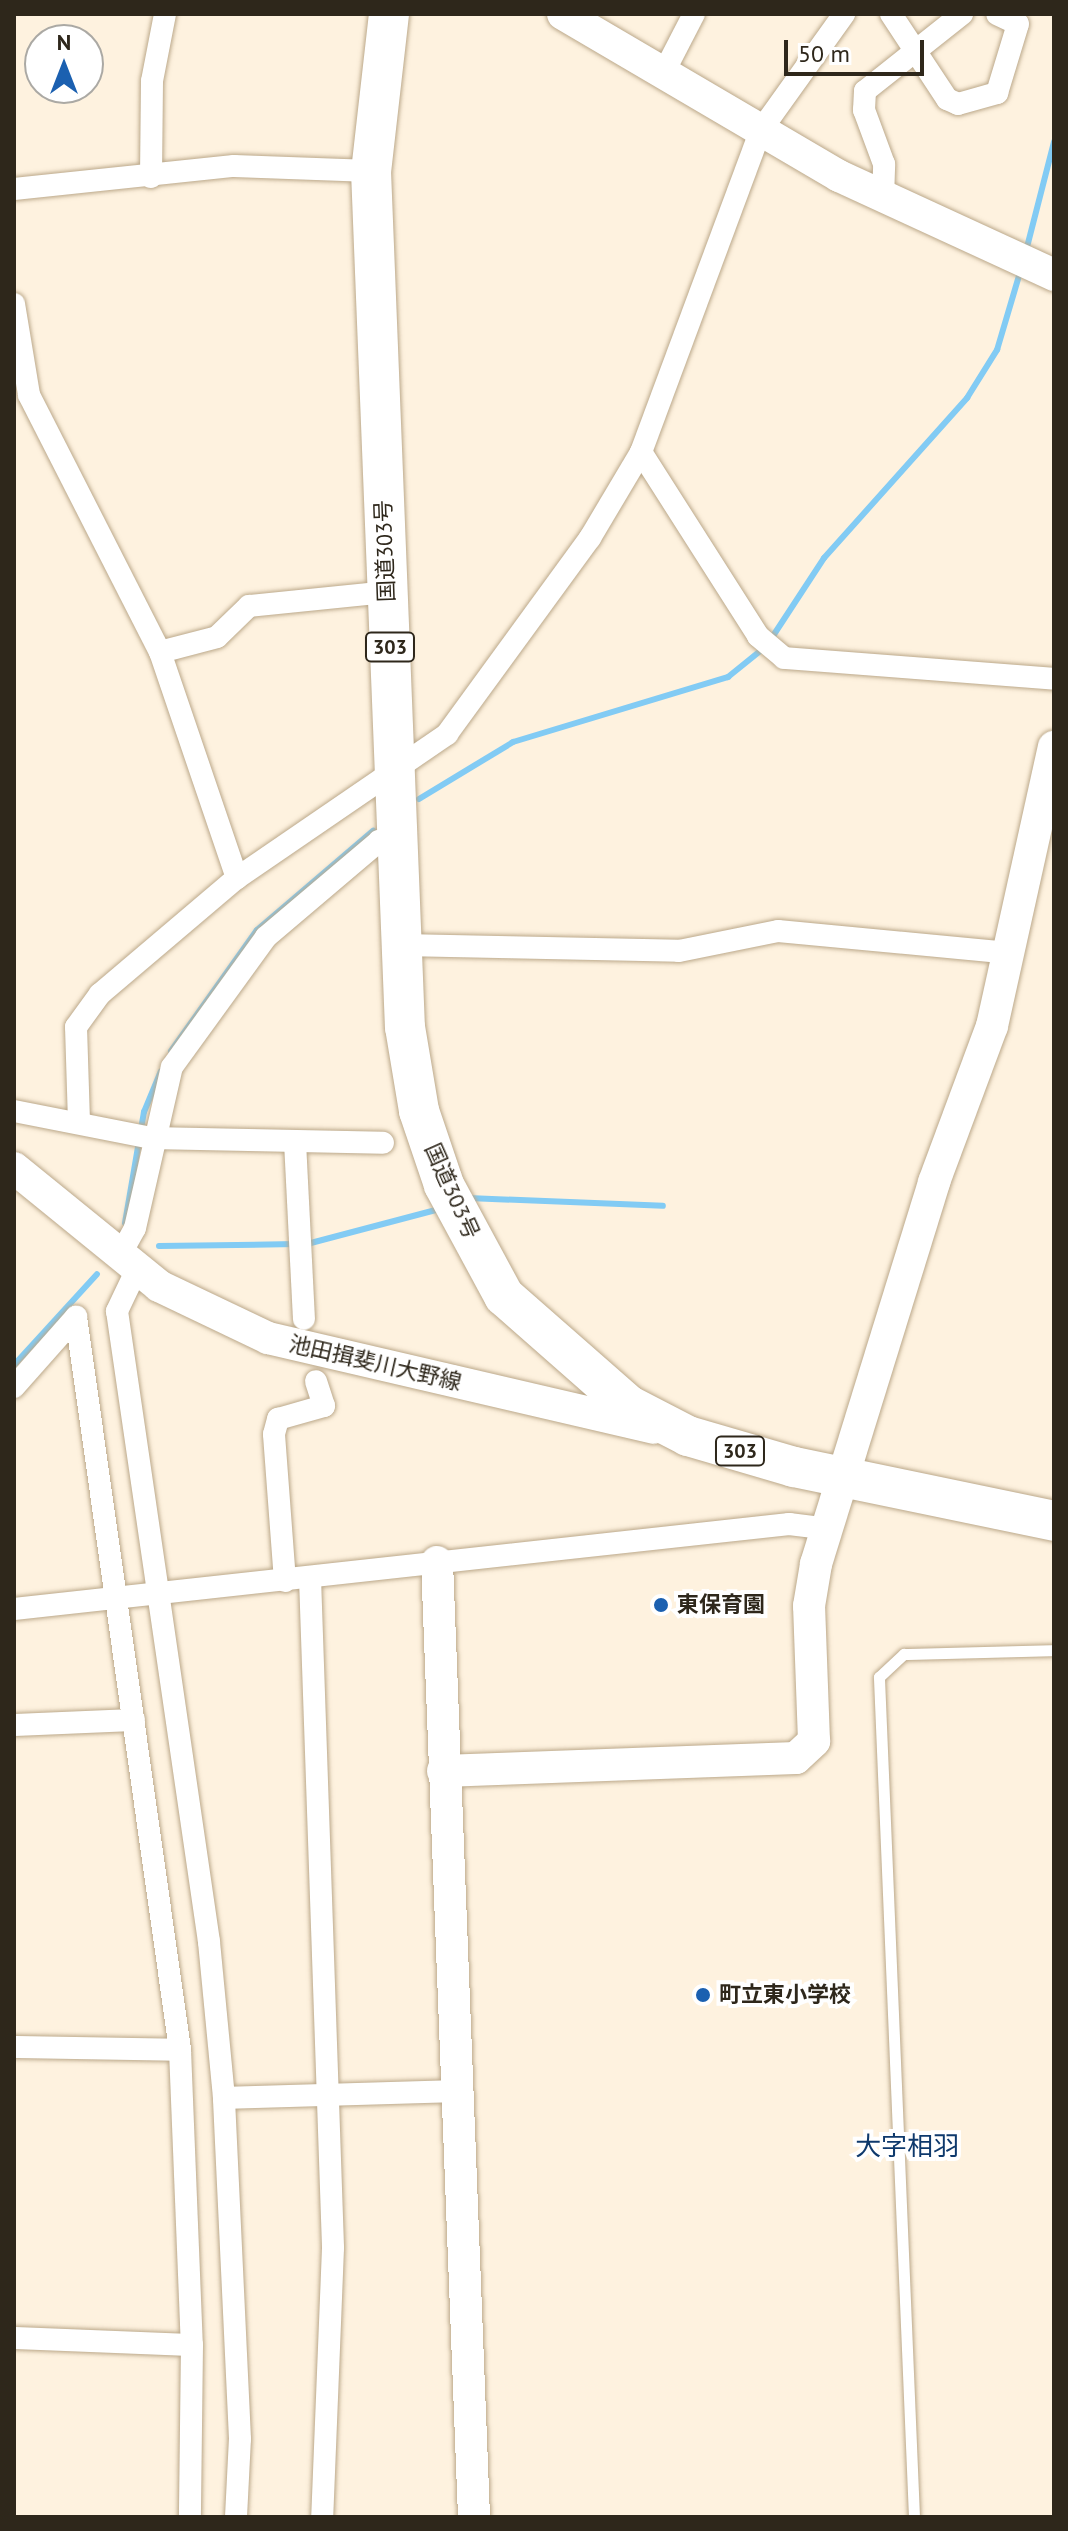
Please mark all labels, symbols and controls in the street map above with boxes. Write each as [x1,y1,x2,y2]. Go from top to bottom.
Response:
north arrow [24,24,104,104]
scale bar [788,24,928,74]
text: N [57,28,71,56]
text: 50 m [798,38,850,69]
street label: 国道303号 [370,500,400,602]
road number: 303 [364,631,416,663]
street label: 国道303号 [419,1139,485,1243]
street label: 池田揖斐川大野線 [286,1330,464,1396]
road number: 303 [714,1435,766,1467]
place label: 東保育園 [677,1592,765,1618]
marker: 東保育園 [652,1596,670,1614]
place label: 町立東小学校 [719,1982,851,2008]
marker: 町立東小学校 [694,1986,712,2004]
district label: 大字相羽 [855,2130,959,2162]

